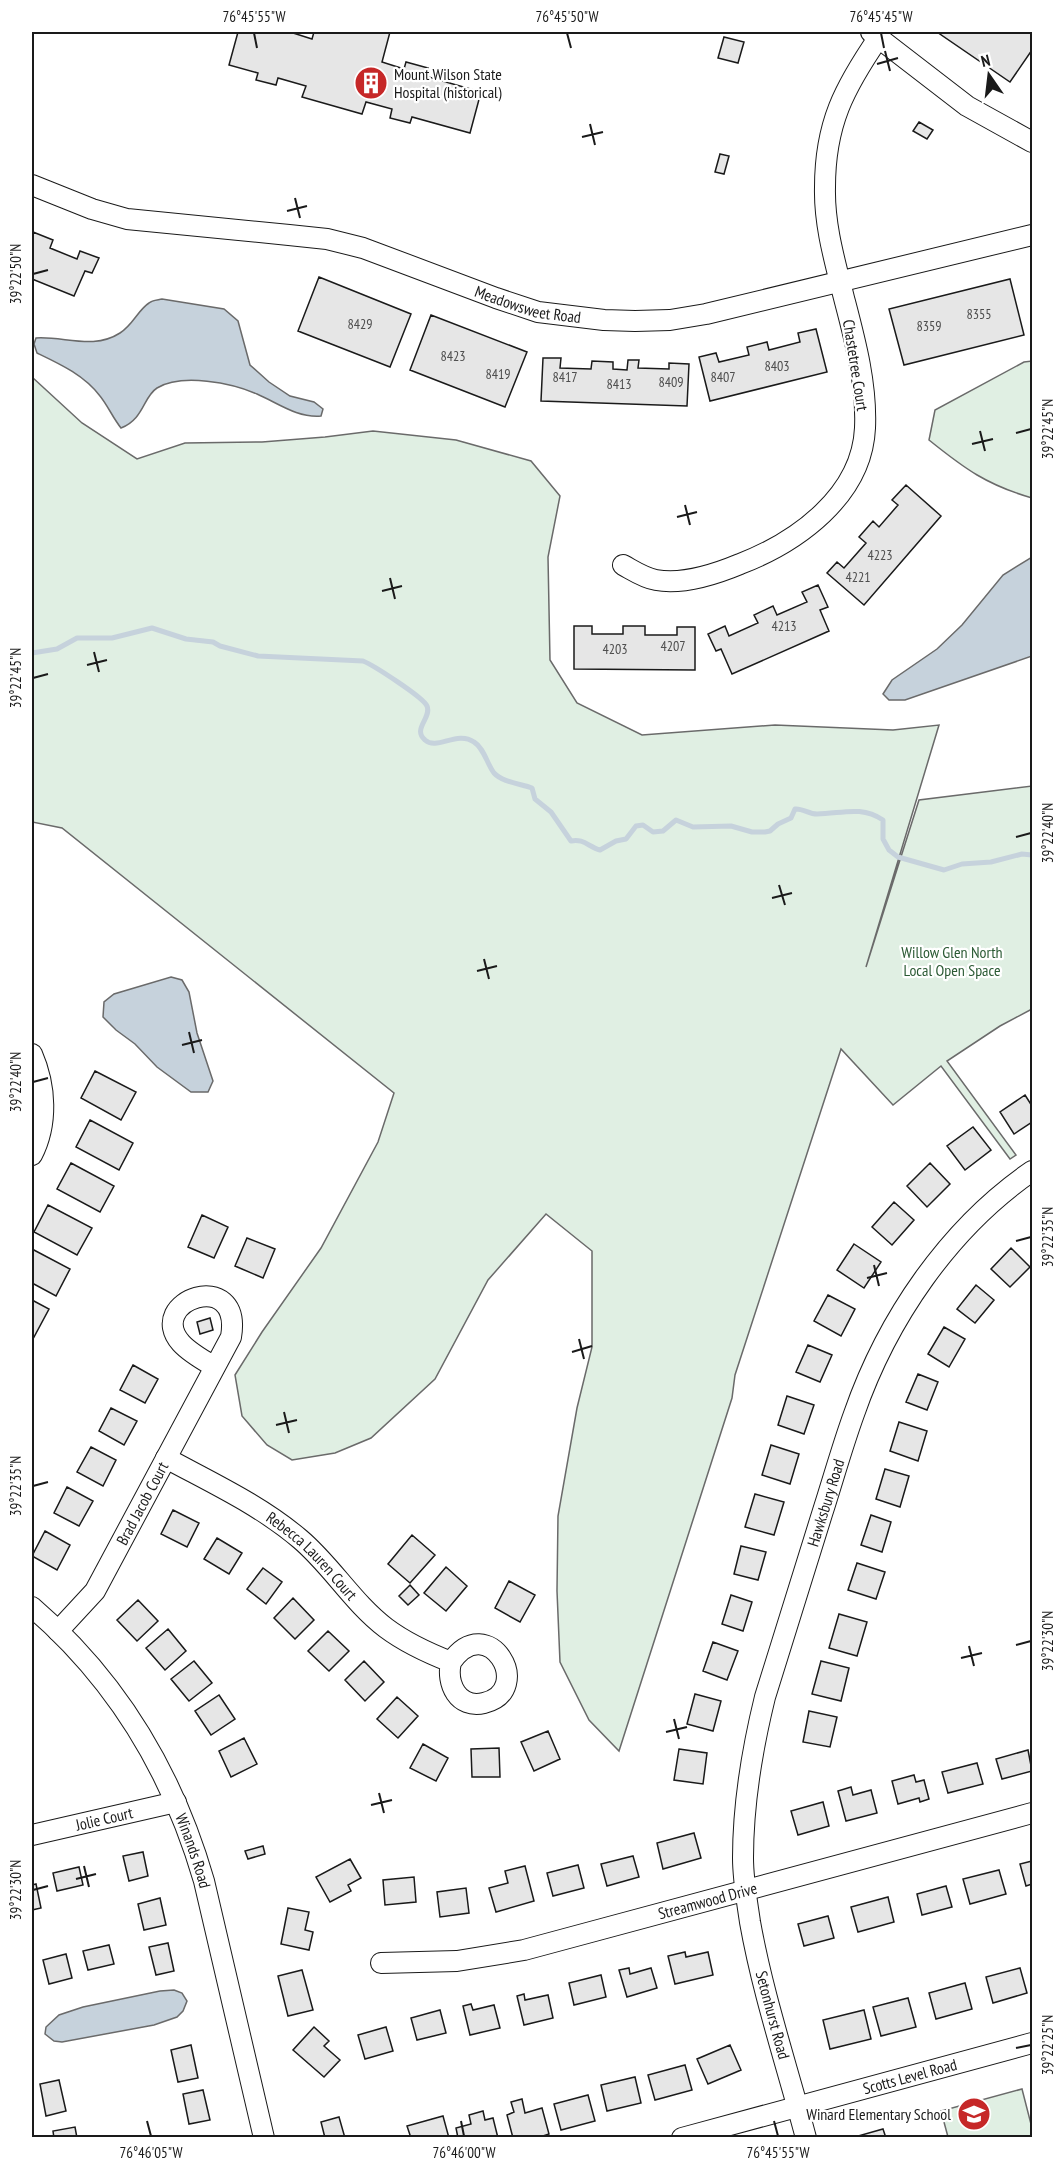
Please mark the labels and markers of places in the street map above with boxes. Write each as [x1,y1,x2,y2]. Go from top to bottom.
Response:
place label: Mount Wilson State Hospital (historical) [394,64,502,102]
building icon: Mount Wilson State Hospital (historical) [353,65,389,101]
school or university icon: Winard Elementary School [956,2096,992,2132]
place label: Winard Elementary School [806,2104,951,2124]

